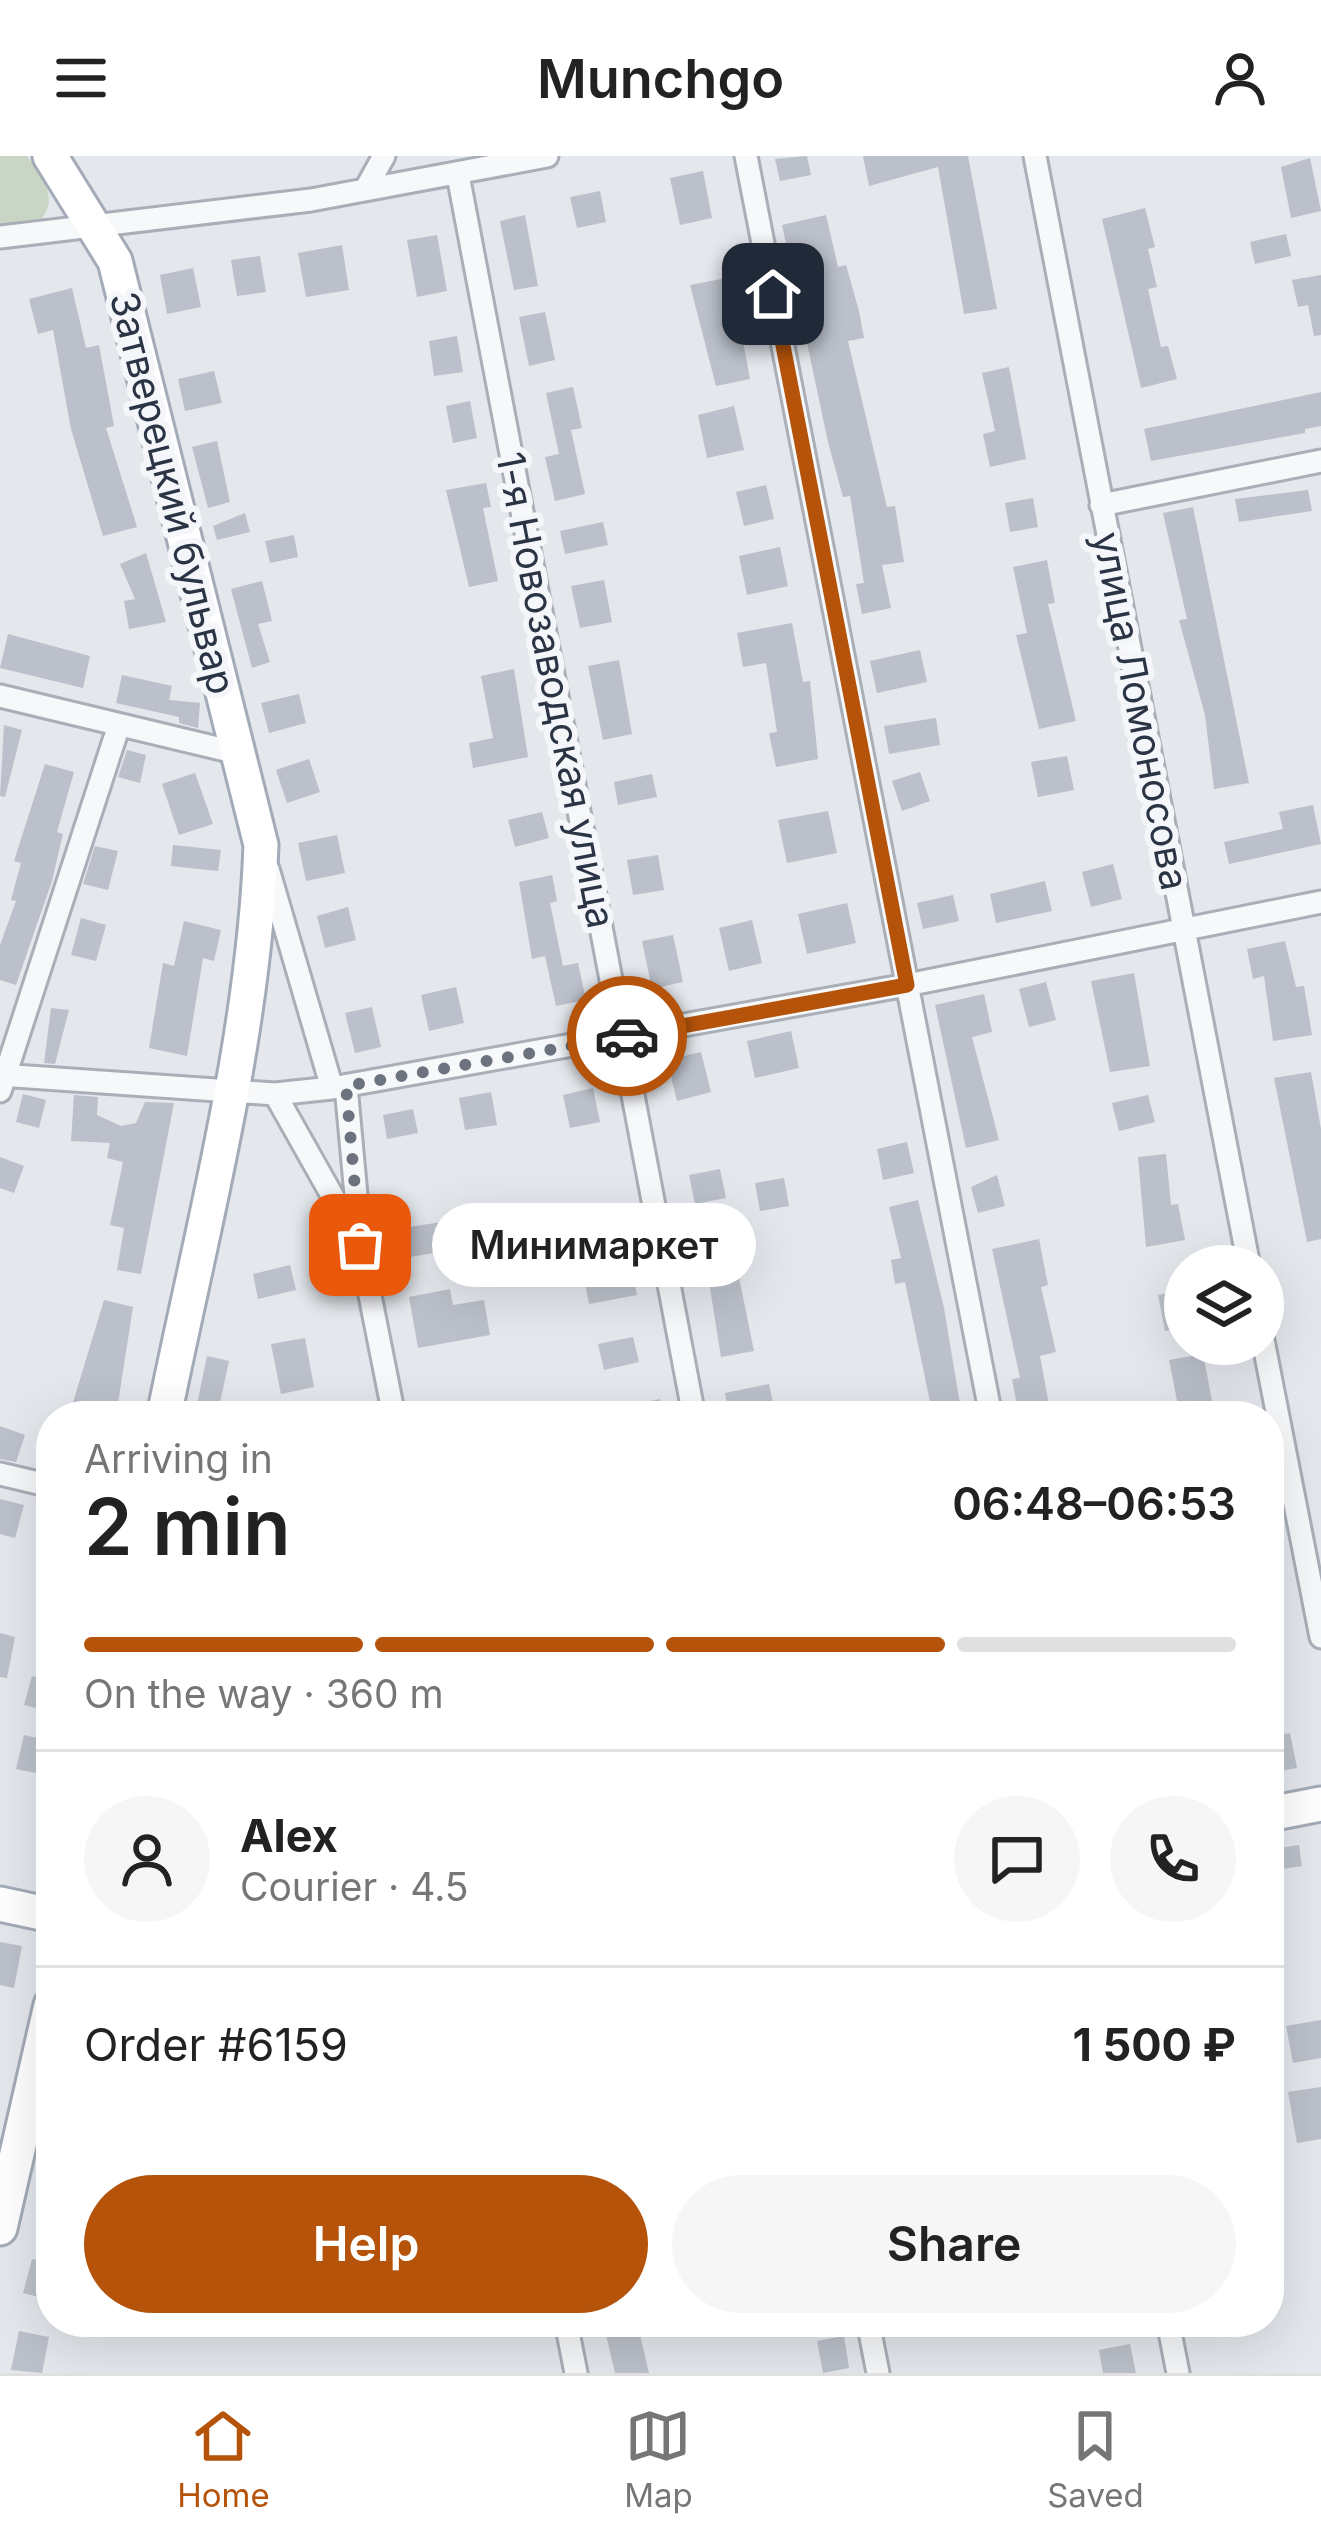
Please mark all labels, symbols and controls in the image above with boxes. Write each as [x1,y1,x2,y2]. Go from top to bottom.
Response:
icon: menu [48,45,114,111]
icon: person [1207,45,1273,111]
text: Munchgo [537,46,784,111]
pin [722,243,824,345]
icon: home [740,261,806,327]
street label: Затверецкий бульвар [101,287,246,699]
street label: 1-я Новозаводская улица [487,448,626,932]
street label: улица Ломоносова [1084,528,1199,894]
courier [567,976,687,1096]
icon: car [594,1003,660,1069]
pin [309,1194,411,1296]
callout: Минимаркет [432,1203,756,1287]
icon: bag [327,1212,393,1278]
text: Минимаркет [469,1221,719,1268]
map controls [1164,1245,1284,1365]
button: layers [1164,1245,1284,1365]
text: Arriving in [84,1435,273,1482]
text: 06:48–06:53 [952,1476,1236,1531]
text: 2 min [84,1479,291,1574]
text: On the way · 360 m [84,1670,444,1717]
button: person [84,1796,210,1922]
button: chat [954,1796,1080,1922]
button: phone [1110,1796,1236,1922]
text: Alex [240,1808,338,1863]
text: Courier · 4.5 [240,1863,469,1910]
text: Order #6159 [84,2017,348,2072]
text: 1 500 ₽ [1072,2017,1236,2072]
button: Help [84,2175,648,2313]
button: Share [672,2175,1236,2313]
tab: Home [177,2403,270,2515]
tab: Map [624,2403,693,2515]
tab: Saved [1047,2403,1144,2515]

